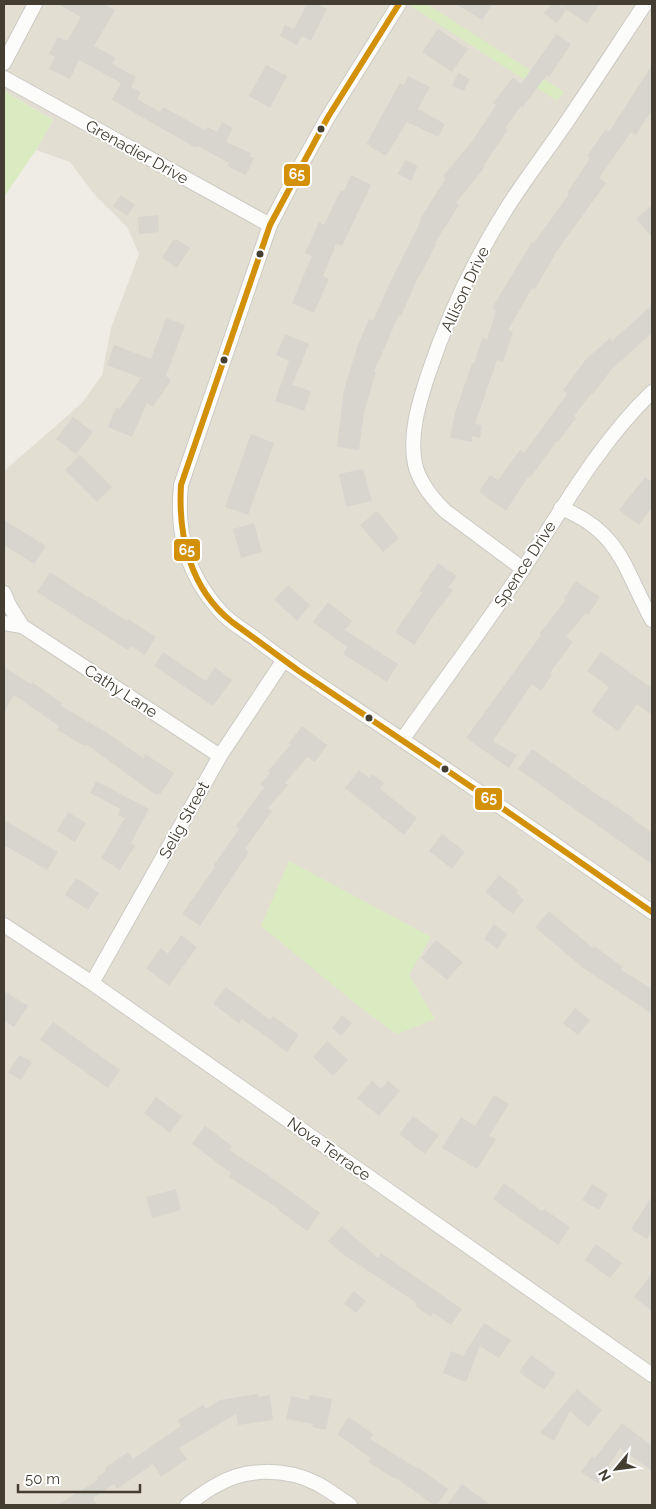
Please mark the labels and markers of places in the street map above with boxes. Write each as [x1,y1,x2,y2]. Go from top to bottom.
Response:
unlabelled marker [316,124,326,134]
unlabelled marker [255,249,265,259]
unlabelled marker [219,355,229,365]
unlabelled marker [364,713,374,723]
unlabelled marker [440,764,450,774]

